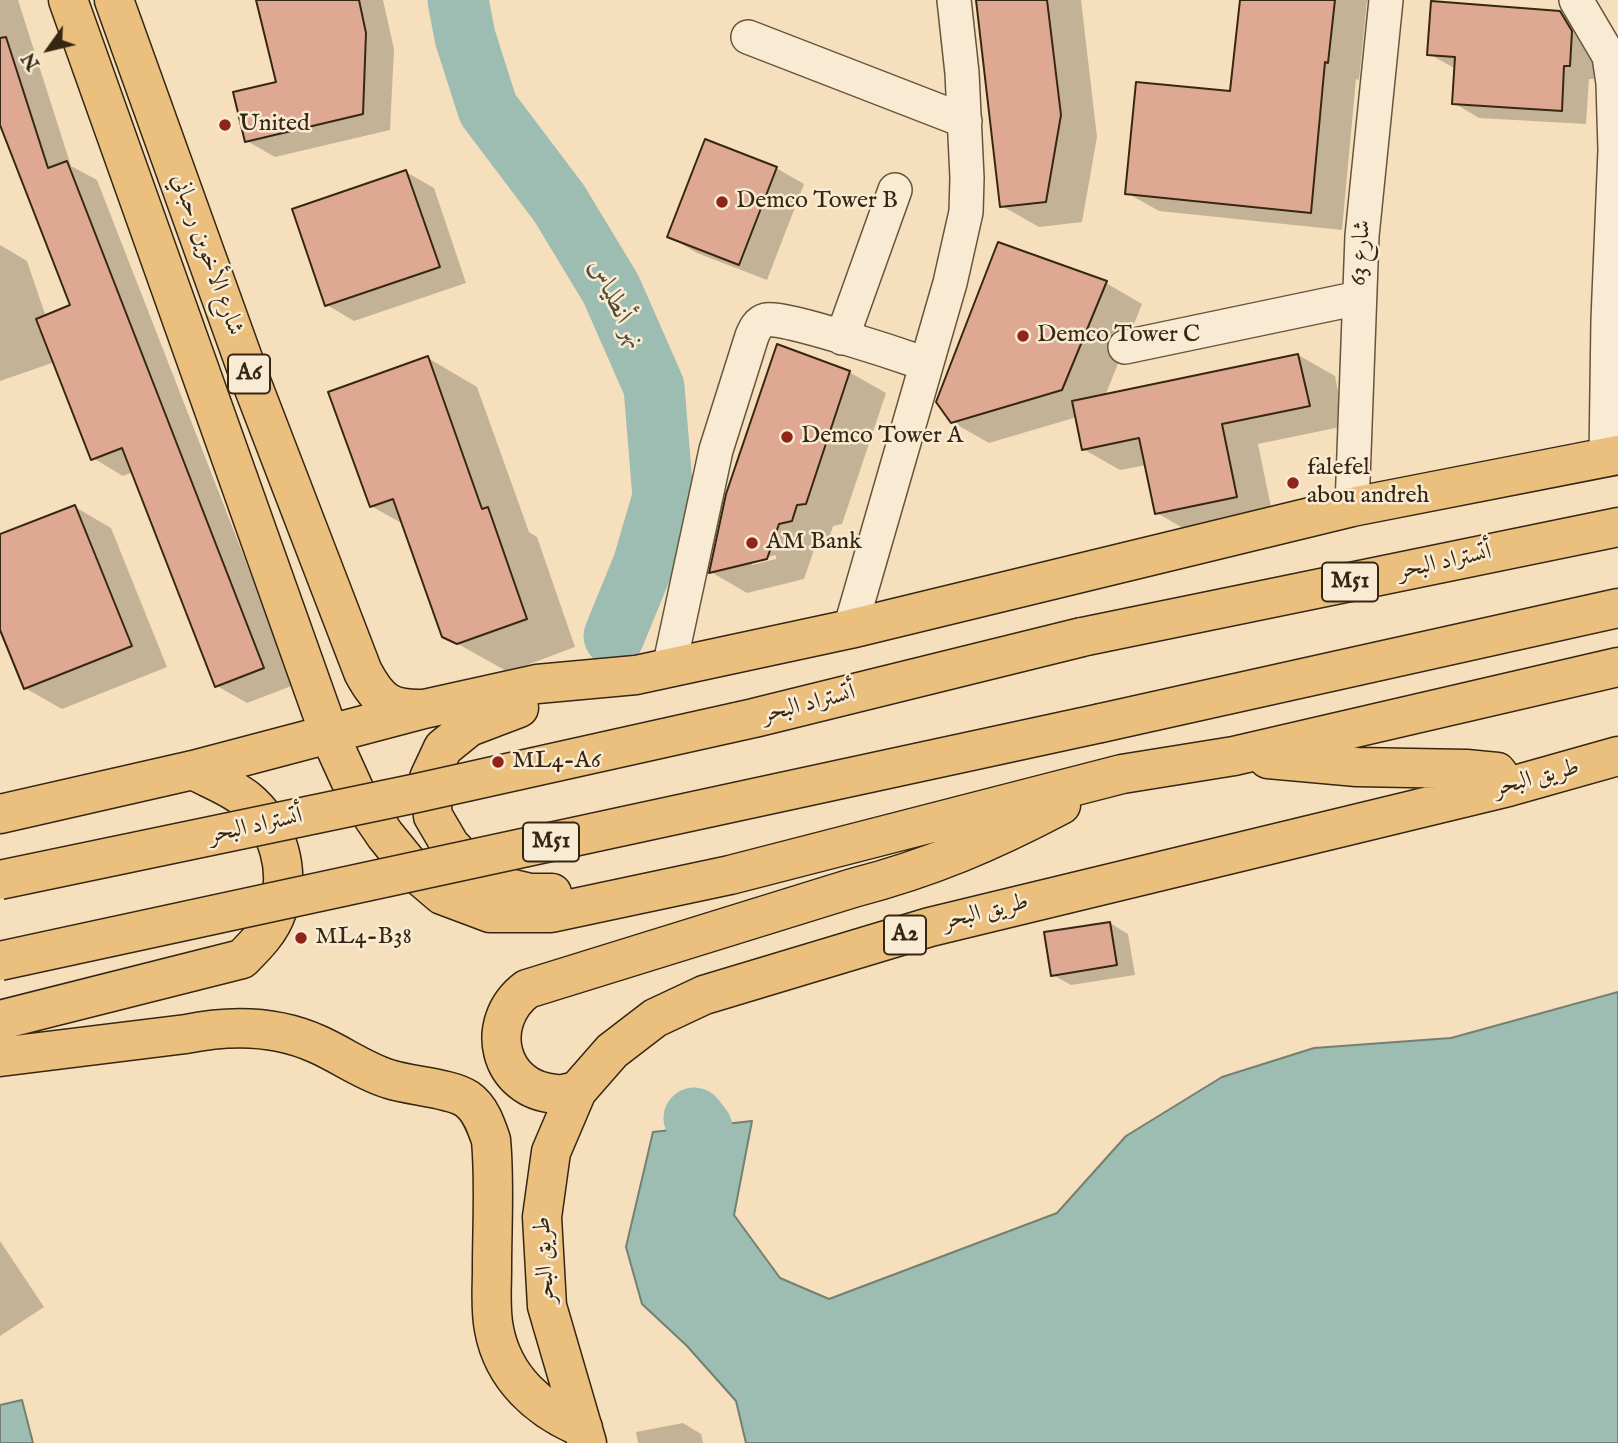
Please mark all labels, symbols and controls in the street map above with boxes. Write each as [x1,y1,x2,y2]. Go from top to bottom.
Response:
north arrow [14,14,84,84]
text: N [17,47,46,74]
place label: United [239,111,310,139]
marker: United [217,117,233,133]
street label: شارع الأخوين رحباني [163,170,249,340]
place label: Demco Tower B [736,188,898,216]
marker: Demco Tower B [714,194,730,210]
street label: شارع 63 [1345,219,1379,287]
water label: نهر أنطلياس [580,255,650,355]
place label: Demco Tower C [1037,322,1200,350]
marker: Demco Tower C [1015,328,1031,344]
road number: A6 [228,354,270,394]
place label: Demco Tower A [801,423,963,451]
marker: Demco Tower A [779,429,795,445]
place label: falefel abou andreh [1307,455,1429,511]
marker: falefel abou andreh [1285,475,1301,491]
place label: AM Bank [766,529,862,557]
marker: AM Bank [744,535,760,551]
street label: أتستراد البحر [1395,539,1495,587]
road number: M51 [1322,562,1378,602]
street label: أتستراد البحر [759,680,859,730]
place label: ML4-A6 [512,748,601,776]
marker: ML4-A6 [490,754,506,770]
street label: طريق البحر [1491,754,1583,804]
street label: أتستراد البحر [206,803,306,851]
road number: M51 [523,822,579,862]
street label: طريق البحر [940,888,1032,938]
road number: A2 [884,916,926,954]
place label: ML4-B38 [315,924,412,952]
marker: ML4-B38 [293,930,309,946]
street label: طريق البحر [529,1216,563,1304]

